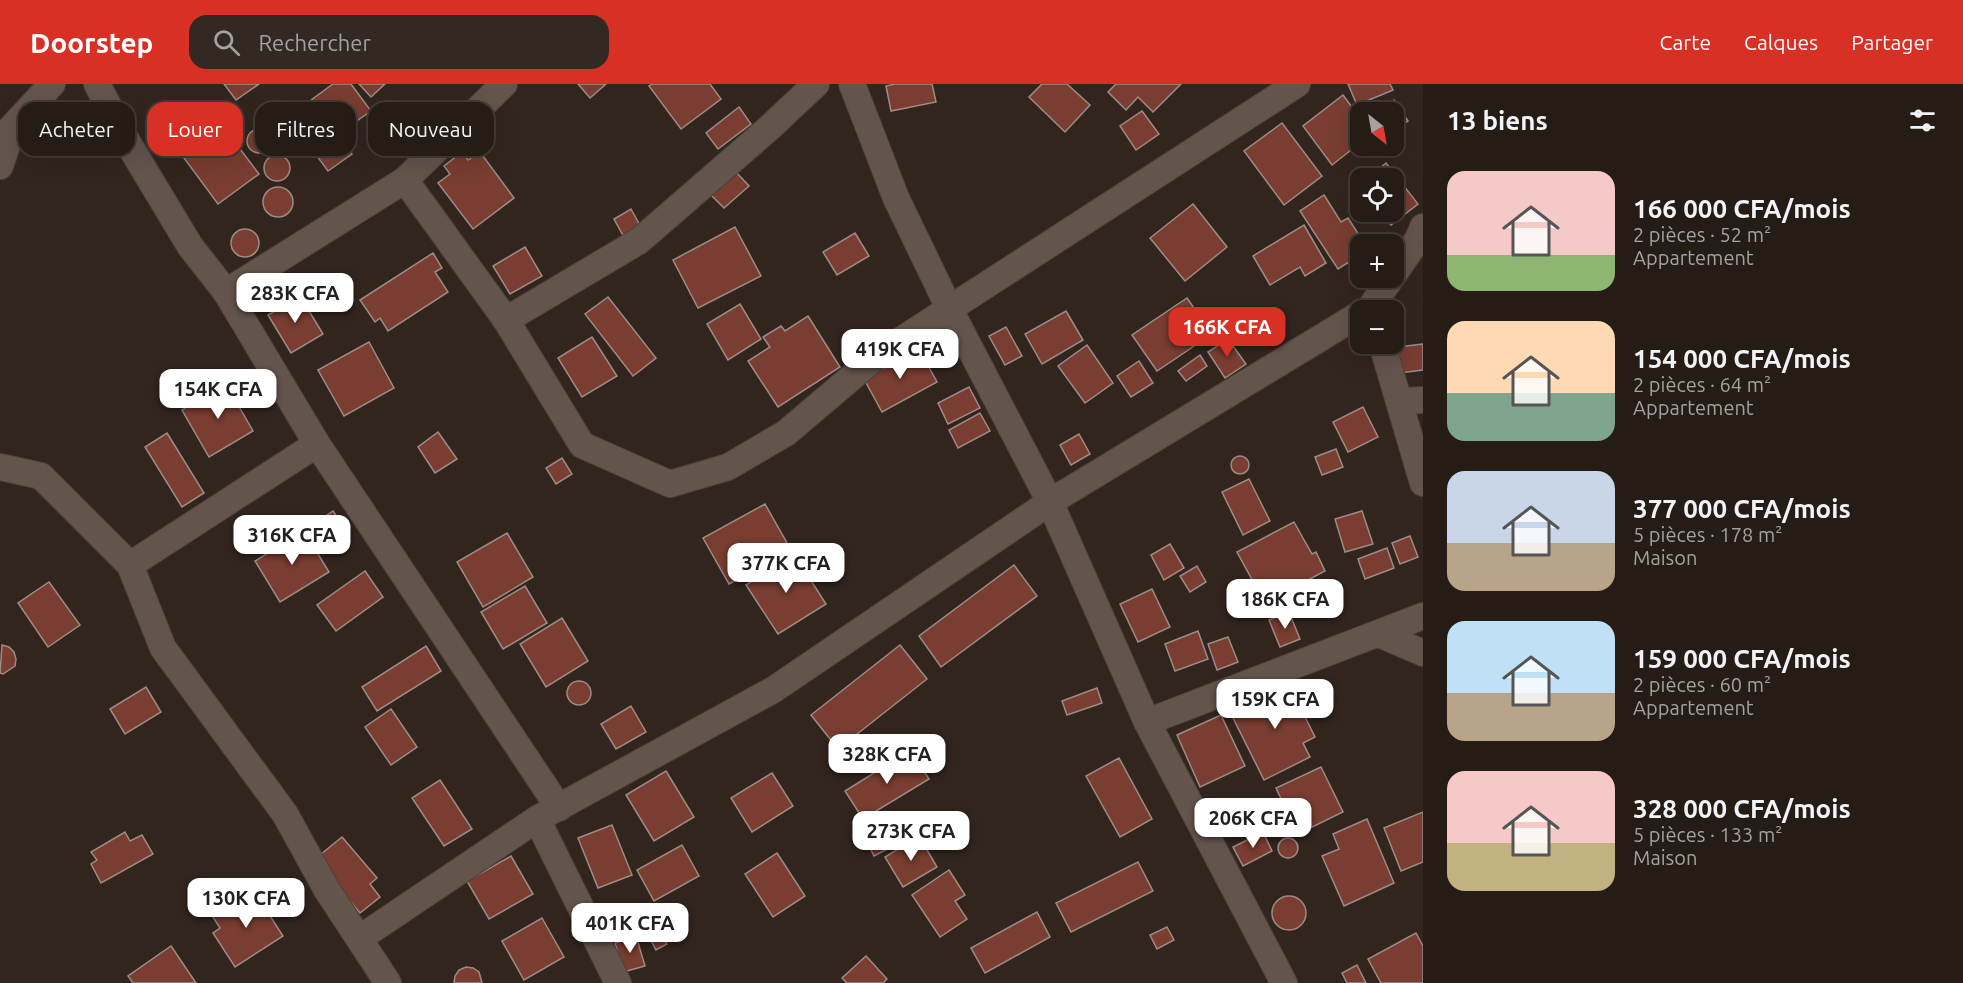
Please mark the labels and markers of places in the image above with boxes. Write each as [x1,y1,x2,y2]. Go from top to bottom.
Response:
pin: 283K CFA [233,273,357,324]
pin: 166K CFA [1165,307,1289,358]
pin: 419K CFA [838,329,962,380]
pin: 154K CFA [156,369,280,420]
pin: 316K CFA [230,515,354,566]
pin: 377K CFA [724,543,848,594]
pin: 186K CFA [1223,579,1347,630]
pin: 159K CFA [1213,679,1337,730]
pin: 328K CFA [825,734,949,785]
pin: 206K CFA [1191,798,1315,849]
pin: 273K CFA [849,811,973,862]
pin: 130K CFA [184,878,308,929]
pin: 401K CFA [568,903,692,954]

